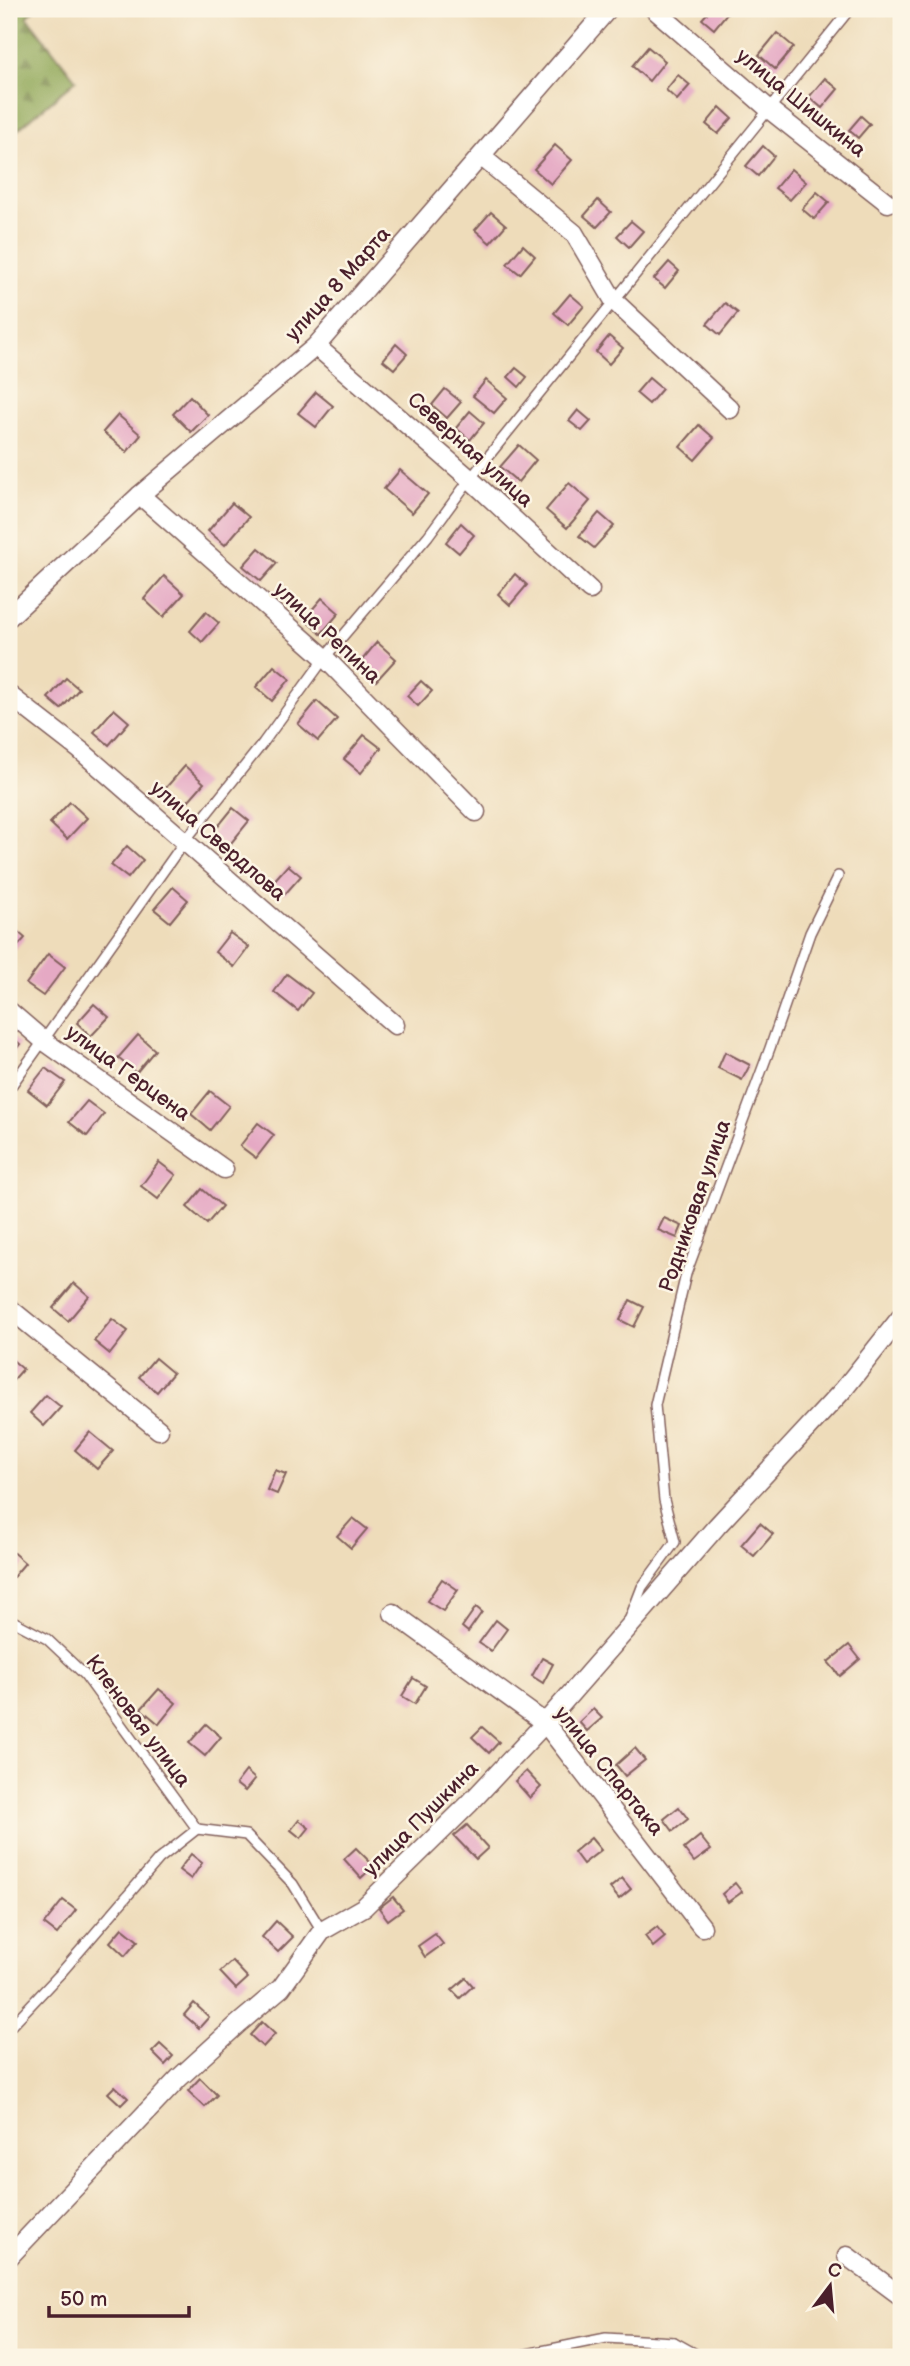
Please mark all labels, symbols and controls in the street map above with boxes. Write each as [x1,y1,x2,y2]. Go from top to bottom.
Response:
street label: улица Шишкина [731,43,871,163]
street label: улица 8 Марта [280,221,396,346]
street label: Северная улица [402,387,538,513]
street label: улица Репина [268,577,386,689]
street label: улица Свердлова [145,775,291,907]
street label: улица Герцена [61,1020,195,1127]
street label: Родниковая улица [654,1116,736,1295]
street label: Кленовая улица [80,1650,196,1792]
street label: улица Спартака [549,1701,669,1841]
street label: улица Пушкина [358,1756,484,1882]
north arrow [794,2250,864,2320]
text: С [825,2258,844,2284]
scale bar [49,2275,189,2319]
text: 50 m [60,2287,107,2312]

